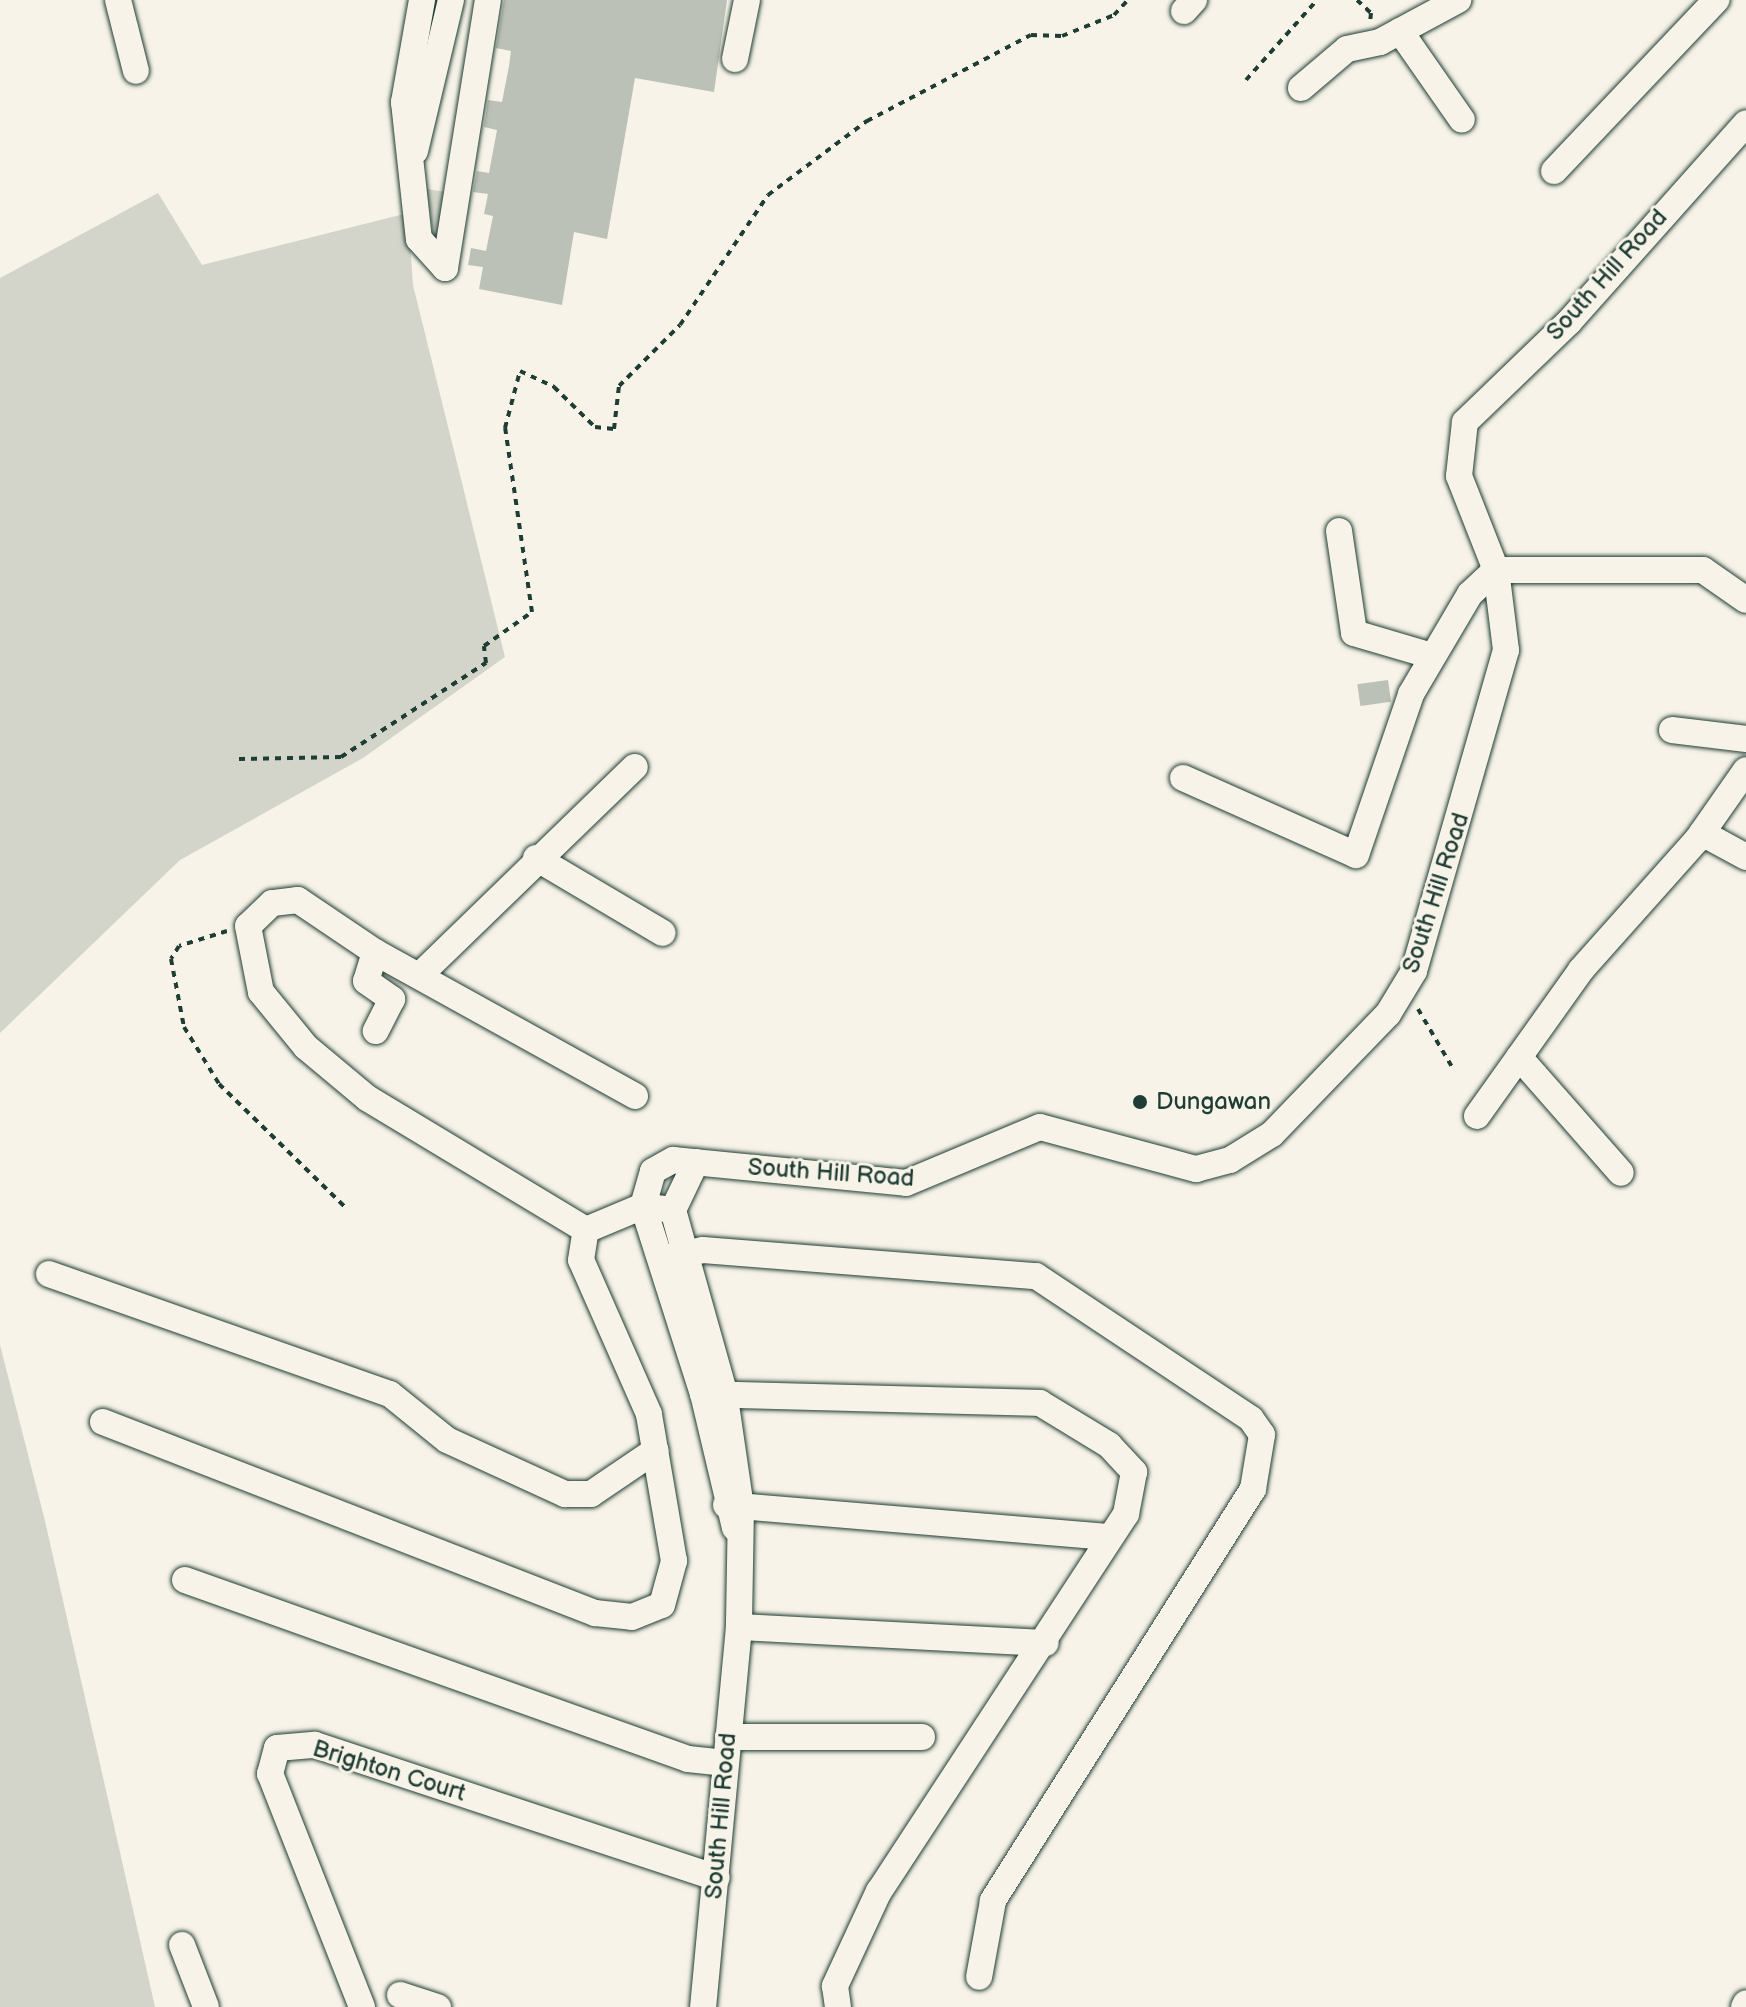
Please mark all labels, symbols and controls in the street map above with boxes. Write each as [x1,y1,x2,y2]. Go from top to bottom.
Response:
street label: South Hill Road [1541,203,1673,347]
street label: South Hill Road [1397,809,1475,977]
place label: Dungawan [1156,1088,1271,1116]
marker: Dungawan [1131,1093,1149,1111]
street label: South Hill Road [747,1153,915,1193]
street label: South Hill Road [699,1732,743,1900]
street label: Brighton Court [309,1734,469,1808]

